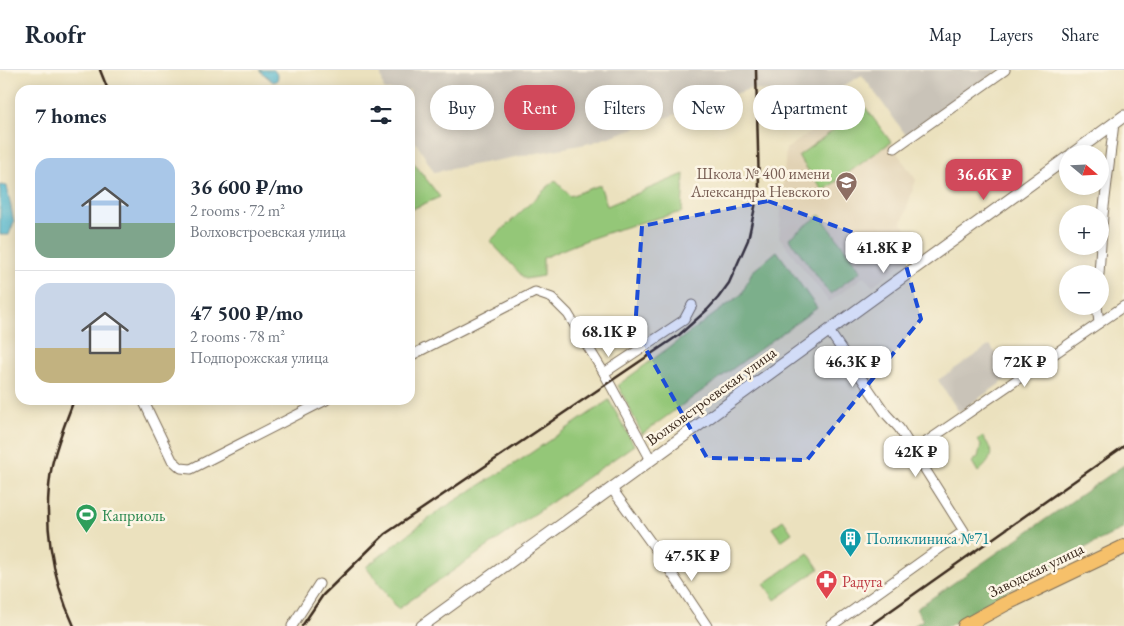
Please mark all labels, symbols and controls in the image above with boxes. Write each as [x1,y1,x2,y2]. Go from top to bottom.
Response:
text: Roofr [25,19,86,50]
text: Map [929,23,961,46]
text: Layers [989,23,1033,46]
text: Share [1061,23,1099,46]
chip: Buy [430,85,494,130]
chip: Rent [504,85,575,130]
chip: Filters [585,85,663,130]
chip: New [673,85,743,130]
chip: Apartment [753,85,865,130]
icon: filters [367,101,395,129]
text: 7 homes [35,102,107,129]
north arrow [1059,145,1109,195]
map controls [1059,145,1109,315]
pin: 36.6K ₽ [938,158,1030,201]
place label: Школа № 400 имени Александра Невского [690,163,831,202]
text: 36.6K ₽ [956,164,1012,185]
school or university icon: Школа № 400 имени Александра Невского [834,170,858,201]
text: 36 600 ₽/mo [190,173,303,200]
icon: home [75,178,135,238]
text: 2 rooms · 72 m² [190,200,285,221]
button: + [1059,205,1109,255]
text: Волховстроевская улица [190,221,346,242]
pin: 41.8K ₽ [838,232,930,274]
text: 41.8K ₽ [856,237,912,258]
button: − [1059,265,1109,315]
text: 47 500 ₽/mo [190,299,303,326]
icon: home [75,303,135,363]
pin: 68.1K ₽ [563,316,655,358]
text: 68.1K ₽ [581,321,637,342]
text: 2 rooms · 78 m² [190,326,285,347]
street label: Волховстроевская улица [642,341,781,450]
pin: 46.3K ₽ [807,346,899,388]
pin: 72K ₽ [990,346,1060,388]
text: Подпорожская улица [190,347,329,368]
text: 46.3K ₽ [825,351,881,372]
text: 72K ₽ [1004,351,1046,372]
pin: 42K ₽ [881,436,951,478]
text: 42K ₽ [895,441,937,462]
sports icon: Каприоль [74,503,98,534]
place label: Каприоль [102,505,165,526]
building icon: Поликлиника №71 [838,526,862,557]
place label: Поликлиника №71 [866,528,990,549]
street label: Заводская улица [985,538,1088,602]
pin: 47.5K ₽ [646,540,738,582]
text: 47.5K ₽ [664,545,720,566]
pharmacy icon: Радуга [814,569,838,600]
place label: Радуга [842,571,883,592]

